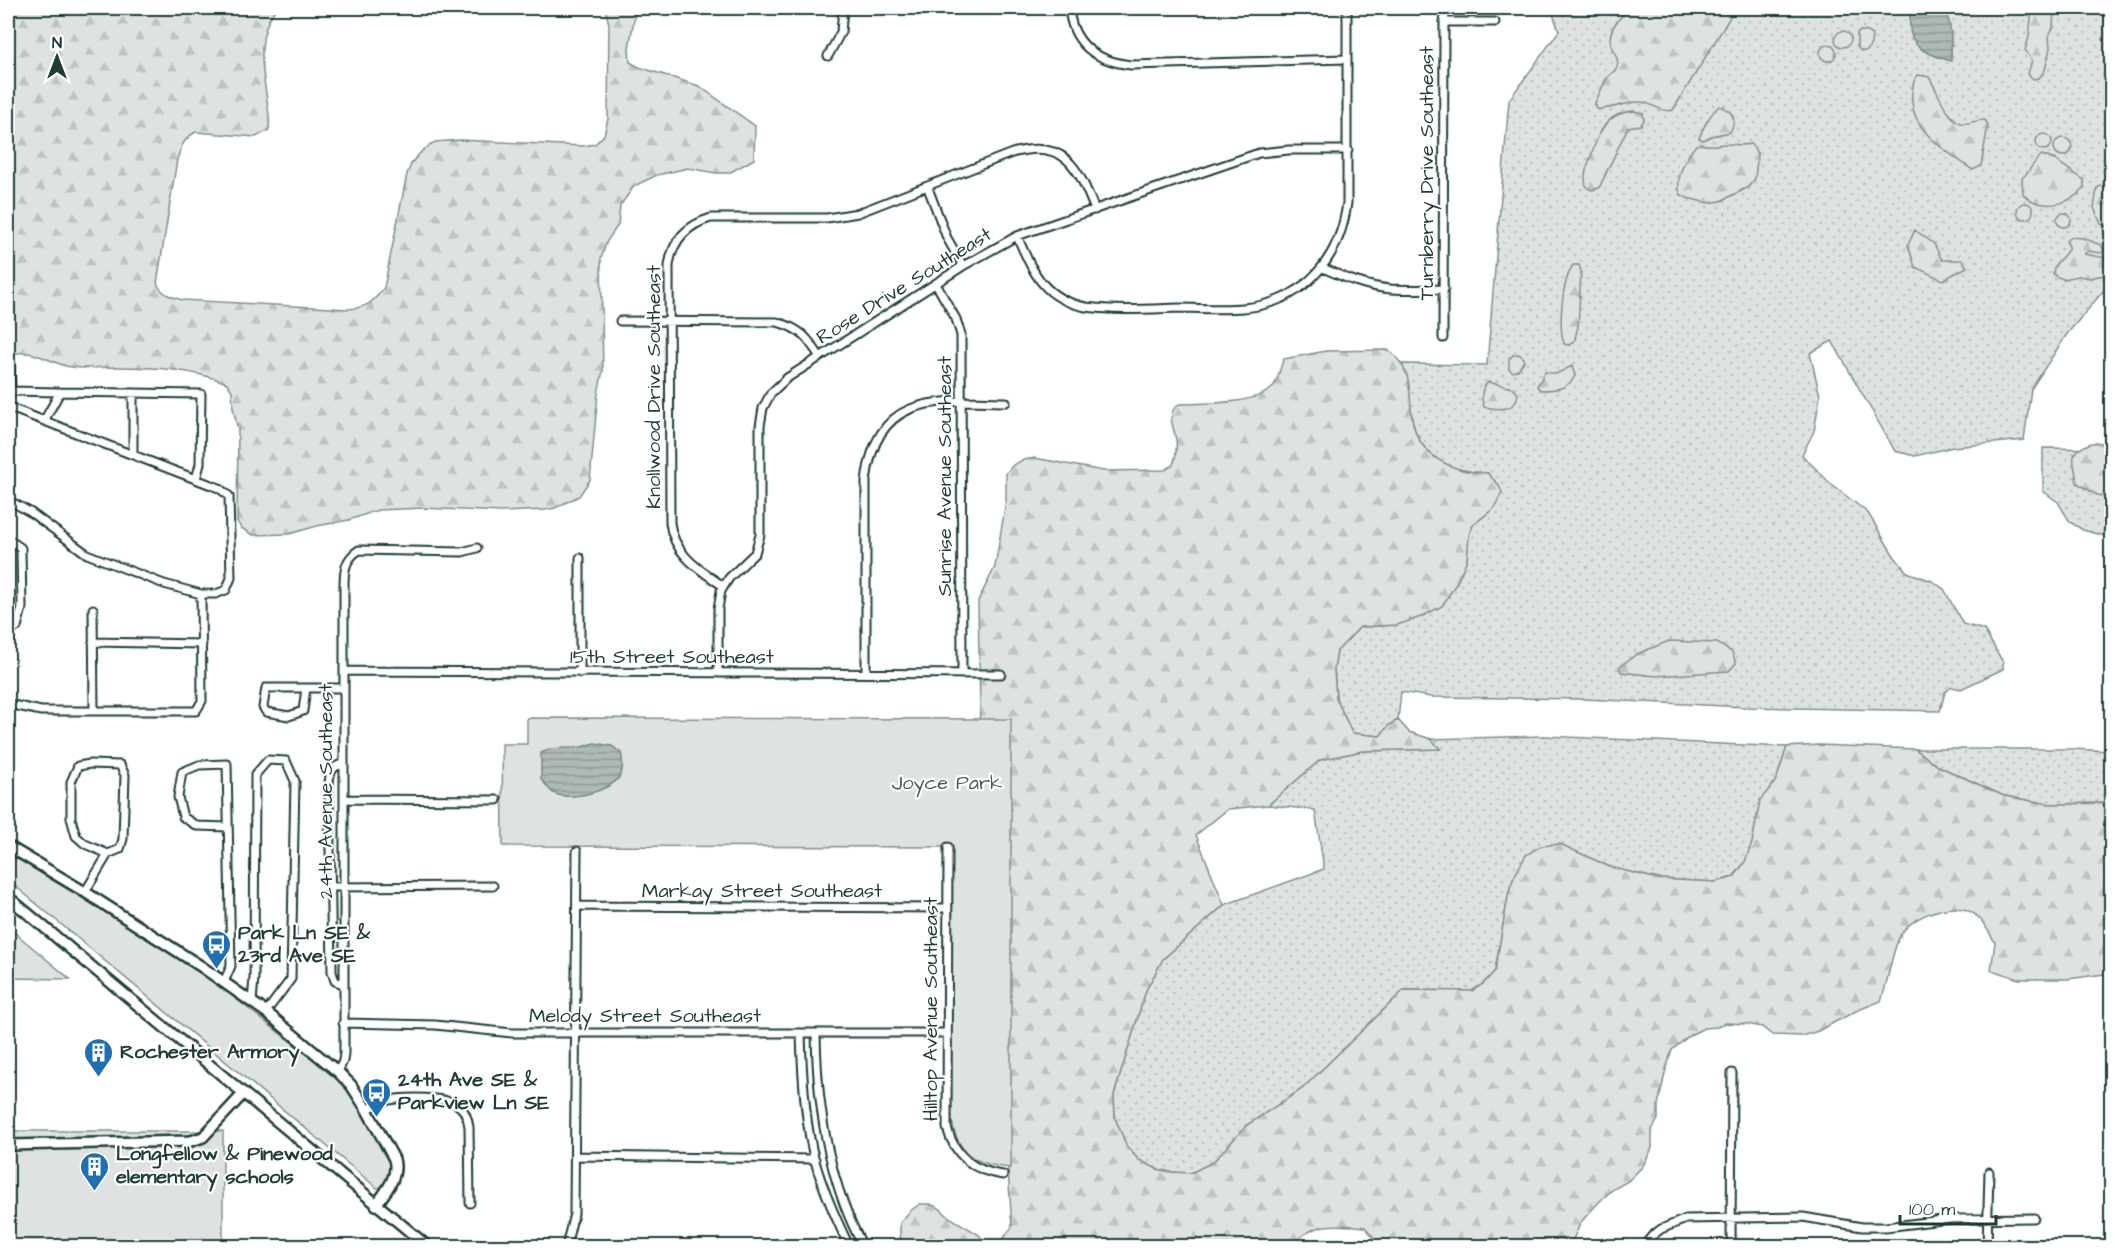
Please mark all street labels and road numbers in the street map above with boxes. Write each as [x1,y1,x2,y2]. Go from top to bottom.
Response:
street label: Turnberry Drive Southeast [1413,46,1442,300]
street label: Rose Drive Southeast [811,221,997,351]
street label: Knollwood Drive Southeast [640,265,668,509]
street label: Sunrise Avenue Southeast [931,356,959,596]
street label: 15th Street Southeast [570,643,774,671]
street label: 24th Avenue Southeast [312,683,340,899]
street label: Markay Street Southeast [642,877,882,906]
street label: Hilltop Avenue Southeast [917,897,945,1121]
street label: Melody Street Southeast [529,1002,761,1031]

